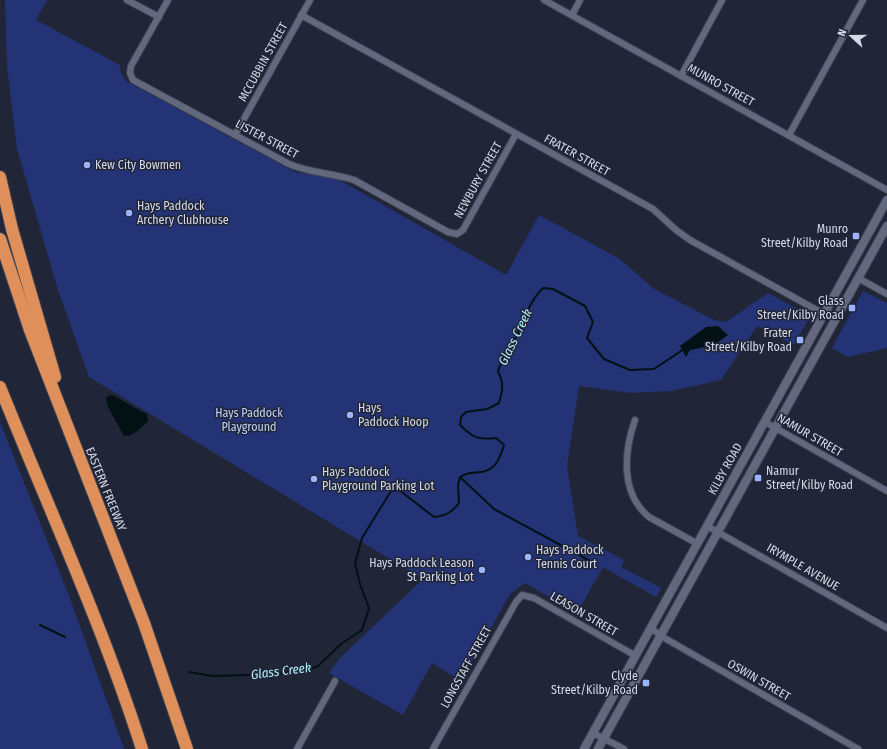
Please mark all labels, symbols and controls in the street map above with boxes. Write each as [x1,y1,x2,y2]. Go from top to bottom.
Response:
north arrow [831,16,871,56]
street label: MCCUBBIN STREET [235,20,291,104]
text: N [835,27,849,38]
street label: MUNRO STREET [685,61,757,109]
street label: LISTER STREET [233,117,301,162]
street label: FRATER STREET [542,131,613,179]
street label: NEWBURY STREET [451,139,505,221]
place label: Kew City Bowmen [95,158,181,172]
marker: Kew City Bowmen [82,160,92,170]
place label: Hays Paddock Archery Clubhouse [137,199,229,227]
marker: Hays Paddock Archery Clubhouse [124,208,134,218]
place label: Munro Street/Kilby Road [761,222,848,250]
marker: Munro Street/Kilby Road [851,231,861,241]
place label: Glass Street/Kilby Road [757,294,844,322]
marker: Glass Street/Kilby Road [847,303,857,313]
water label: Glass Creek [495,306,535,368]
place label: Frater Street/Kilby Road [705,326,793,354]
marker: Frater Street/Kilby Road [795,335,805,345]
place label: Hays Paddock Hoop [358,401,429,429]
park label: Hays Paddock Playground [215,406,283,434]
marker: Hays Paddock Hoop [345,410,355,420]
street label: NAMUR STREET [775,411,846,460]
street label: KILBY ROAD [705,441,745,497]
street label: EASTERN FREEWAY [83,445,129,533]
place label: Namur Street/Kilby Road [766,464,853,492]
place label: Hays Paddock Playground Parking Lot [322,465,434,493]
marker: Namur Street/Kilby Road [753,473,763,483]
marker: Hays Paddock Playground Parking Lot [309,474,319,484]
street label: IRYMPLE AVENUE [764,541,842,594]
place label: Hays Paddock Tennis Court [536,543,604,571]
marker: Hays Paddock Tennis Court [523,552,533,562]
place label: Hays Paddock Leason St Parking Lot [369,556,474,584]
marker: Hays Paddock Leason St Parking Lot [477,565,487,575]
street label: LEASON STREET [548,589,621,639]
street label: LONGSTAFF STREET [438,623,494,710]
street label: OSWIN STREET [725,656,793,704]
water label: Glass Creek [250,660,313,682]
place label: Clyde Street/Kilby Road [551,669,638,697]
marker: Clyde Street/Kilby Road [641,678,651,688]

